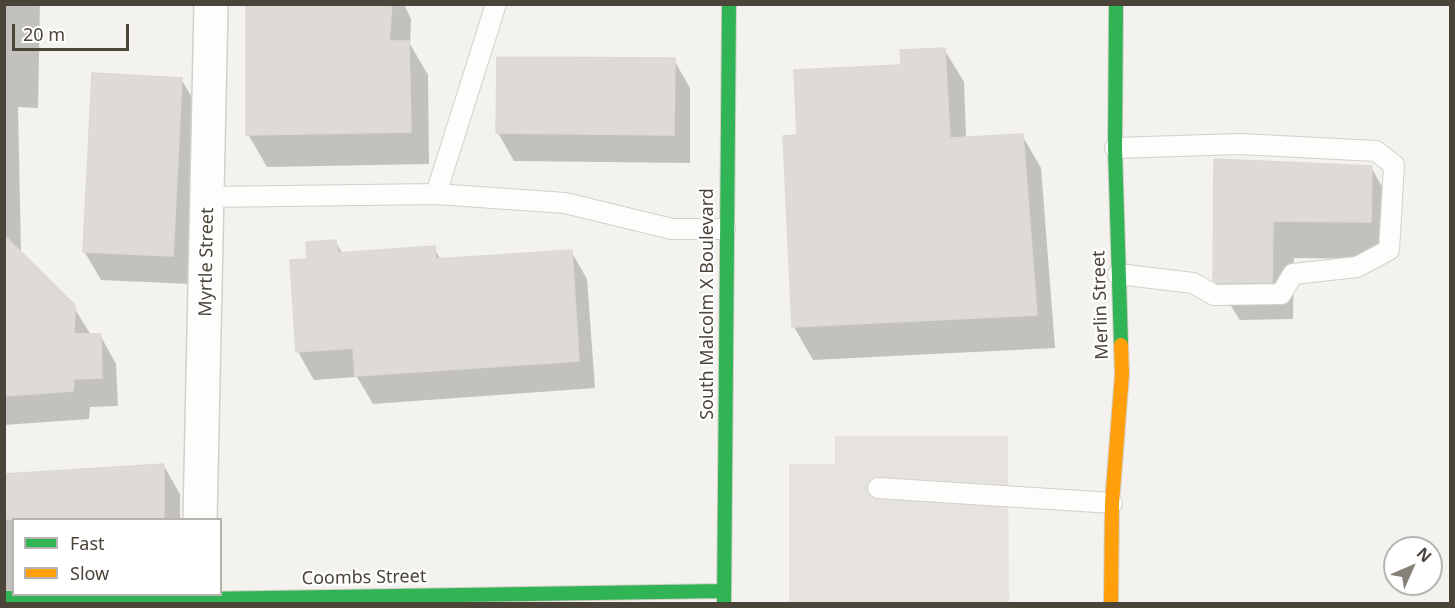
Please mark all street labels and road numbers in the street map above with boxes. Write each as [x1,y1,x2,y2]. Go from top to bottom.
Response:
street label: South Malcolm X Boulevard [697,188,719,420]
street label: Myrtle Street [195,207,219,317]
street label: Merlin Street [1088,250,1114,360]
street label: Coombs Street [302,566,426,590]

